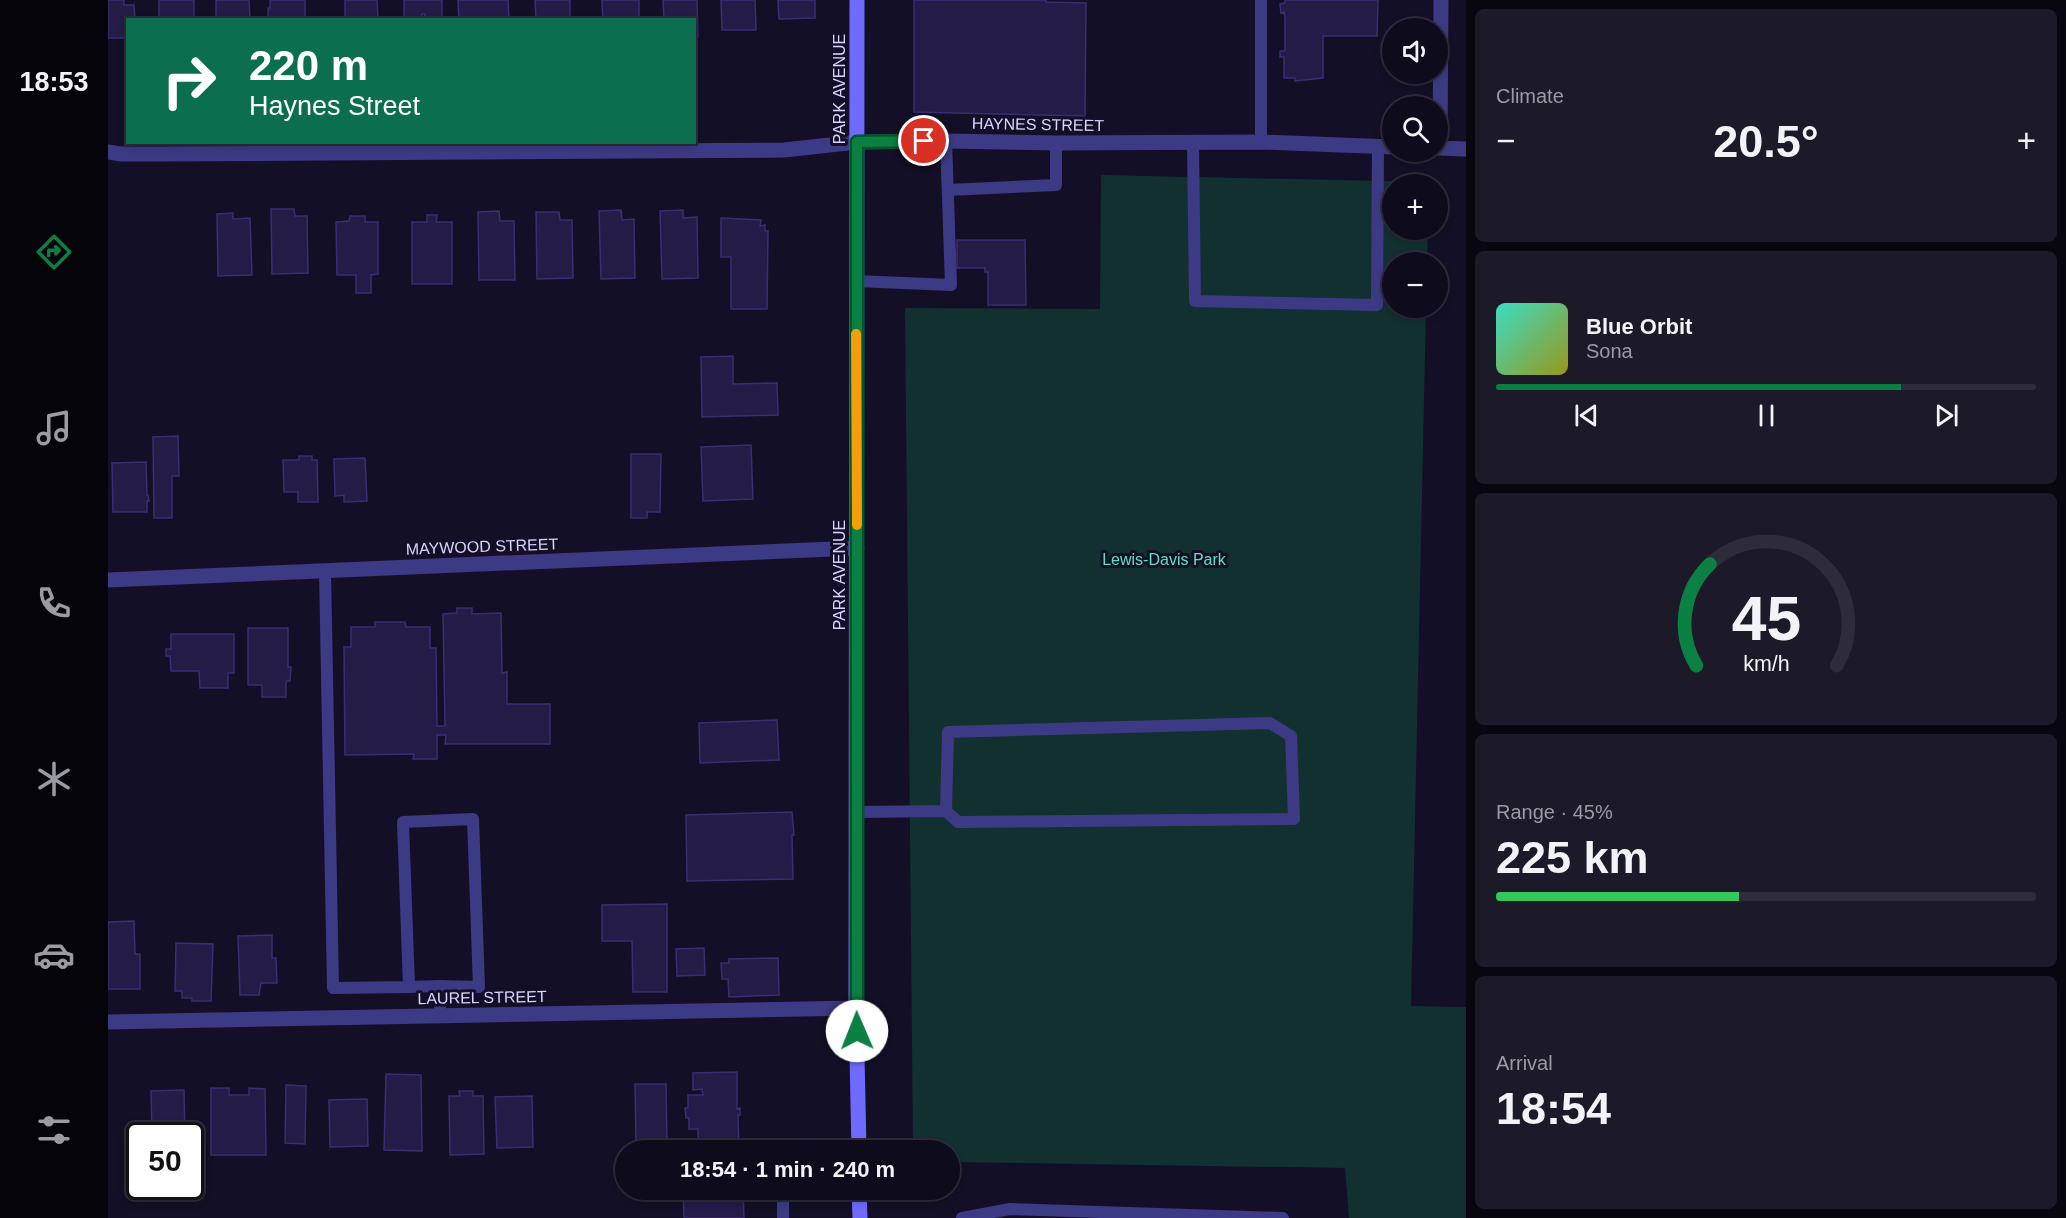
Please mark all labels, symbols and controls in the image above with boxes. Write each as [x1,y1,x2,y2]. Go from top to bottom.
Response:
map controls [1382,18,1448,318]
button: sound [1382,18,1448,84]
street label: PARK AVENUE [831,34,848,144]
icon: right [150,42,228,120]
text: 220 m [249,42,368,89]
text: 18:53 [19,67,89,97]
text: Climate [1496,85,1564,107]
text: Haynes Street [249,91,420,121]
button: search [1382,96,1448,162]
pin [898,115,949,166]
street label: HAYNES STREET [972,115,1104,134]
text: 20.5° [1713,116,1819,167]
text: − [1496,122,1515,159]
text: + [2017,122,2036,159]
icon: arrive [907,124,940,157]
button: + [1382,174,1448,240]
icon: directions [33,231,75,273]
button: − [1382,252,1448,318]
text: Blue Orbit [1586,314,1692,339]
text: Sona [1586,340,1633,362]
icon: previous [1570,399,1603,432]
icon: pause [1750,399,1783,432]
icon: next [1930,399,1963,432]
icon: music [33,407,75,449]
street label: PARK AVENUE [831,520,848,630]
street label: MAYWOOD STREET [405,535,559,558]
park label: Lewis-Davis Park [1102,551,1227,568]
icon: phone [33,582,75,624]
text: 45 [1731,584,1801,653]
text: km/h [1743,652,1789,676]
icon: climate [33,758,75,800]
text: Range · 45% [1496,801,1613,823]
text: 225 km [1496,832,1649,883]
icon: car [33,934,75,976]
street label: LAUREL STREET [417,988,547,1007]
position arrow [825,999,889,1063]
text: Arrival [1496,1052,1553,1074]
text: 18:54 [1496,1083,1611,1134]
icon: filters [33,1109,75,1151]
speed limit sign: 50 [126,1122,204,1200]
text: 18:54 · 1 min · 240 m [680,1157,895,1182]

